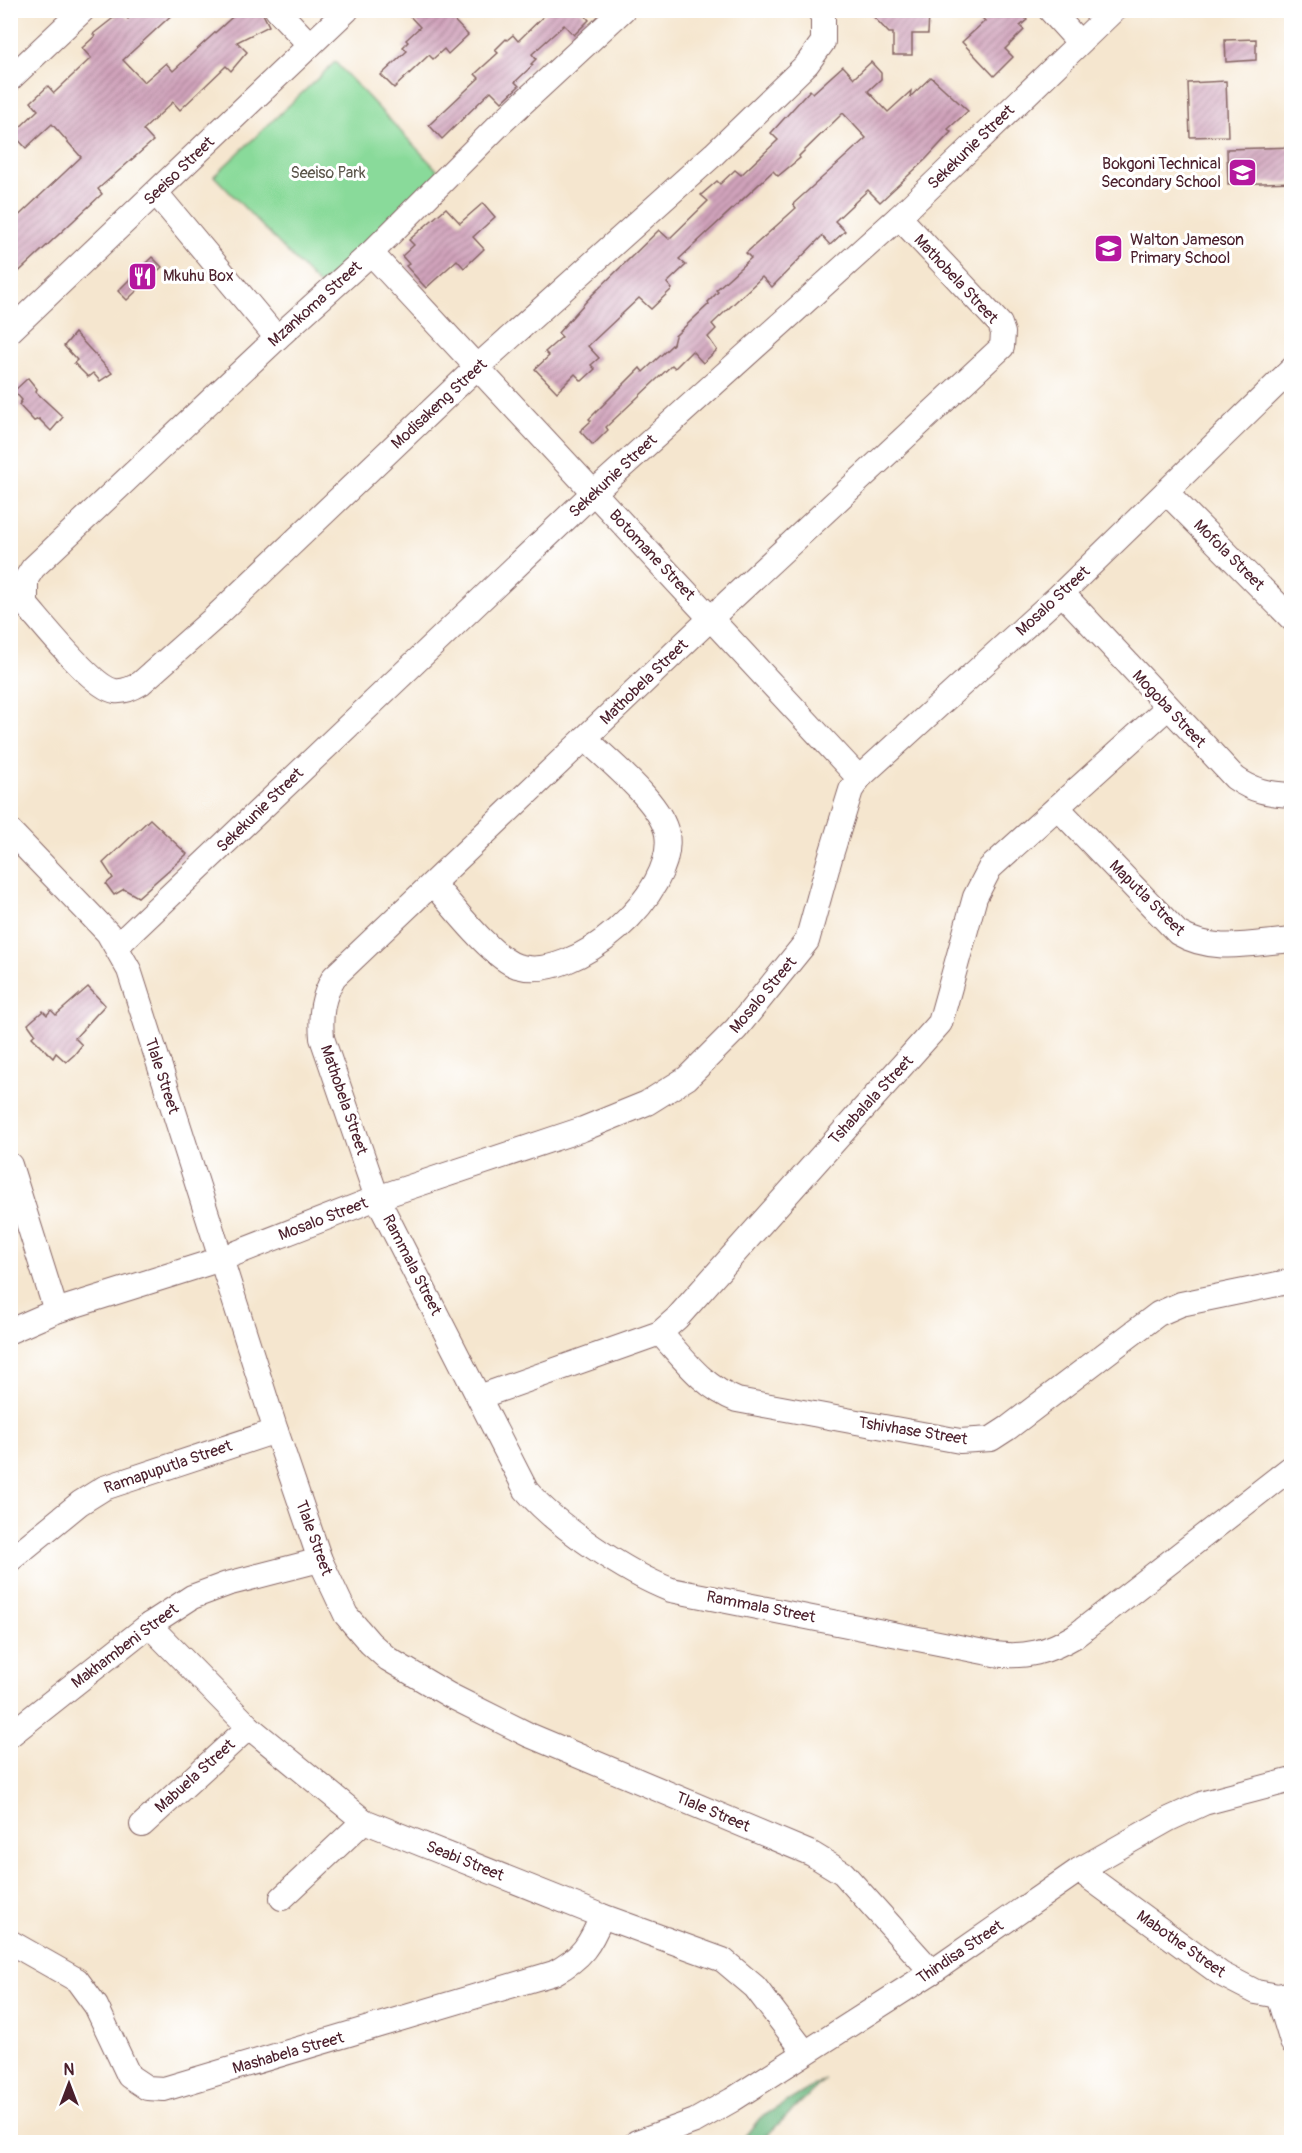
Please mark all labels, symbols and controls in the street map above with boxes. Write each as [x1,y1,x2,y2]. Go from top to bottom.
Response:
street label: Sekekunie Street [923,100,1019,193]
street label: Seeiso Street [139,132,219,210]
place label: Bokgoni Technical Secondary School [1101,154,1221,192]
school or university icon: Bokgoni Technical Secondary School [1226,157,1258,189]
park label: Seeiso Park [290,163,366,183]
street label: Mathobela Street [910,230,1003,328]
place label: Walton Jameson Primary School [1130,230,1244,268]
school or university icon: Walton Jameson Primary School [1093,233,1125,265]
street label: Mzankoma Street [264,256,366,351]
restaurant icon: Mkuhu Box [126,260,158,292]
place label: Mkuhu Box [163,266,234,286]
street label: Modisakeng Street [387,354,491,453]
street label: Sekekunie Street [565,430,662,522]
street label: Botomane Street [605,505,700,605]
street label: Mofola Street [1189,515,1269,595]
street label: Mosalo Street [1012,561,1095,640]
street label: Mathobela Street [596,635,693,729]
street label: Mogoba Street [1128,666,1210,752]
street label: Sekekunie Street [212,763,308,856]
street label: Maputla Street [1105,856,1190,941]
street label: Mosalo Street [725,952,801,1037]
street label: Tlale Street [140,1035,184,1117]
street label: Mathobela Street [316,1042,372,1158]
street label: Tshabalala Street [825,1051,918,1149]
street label: Mosalo Street [276,1193,371,1245]
street label: Rammala Street [378,1211,446,1319]
street label: Tshivhase Street [857,1412,970,1450]
street label: Ramapuputla Street [101,1436,235,1498]
street label: Tlale Street [291,1498,337,1579]
street label: Rammala Street [705,1587,818,1627]
street label: Makhambeni Street [67,1599,183,1693]
street label: Mabuela Street [151,1734,240,1817]
street label: Tlale Street [673,1787,754,1837]
street label: Seabi Street [423,1836,507,1886]
street label: Mabothe Street [1133,1906,1230,1982]
street label: Thindisa Street [913,1915,1008,1988]
street label: Mashabela Street [230,2027,347,2078]
north arrow [39,2054,99,2114]
text: N [64,2060,75,2080]

